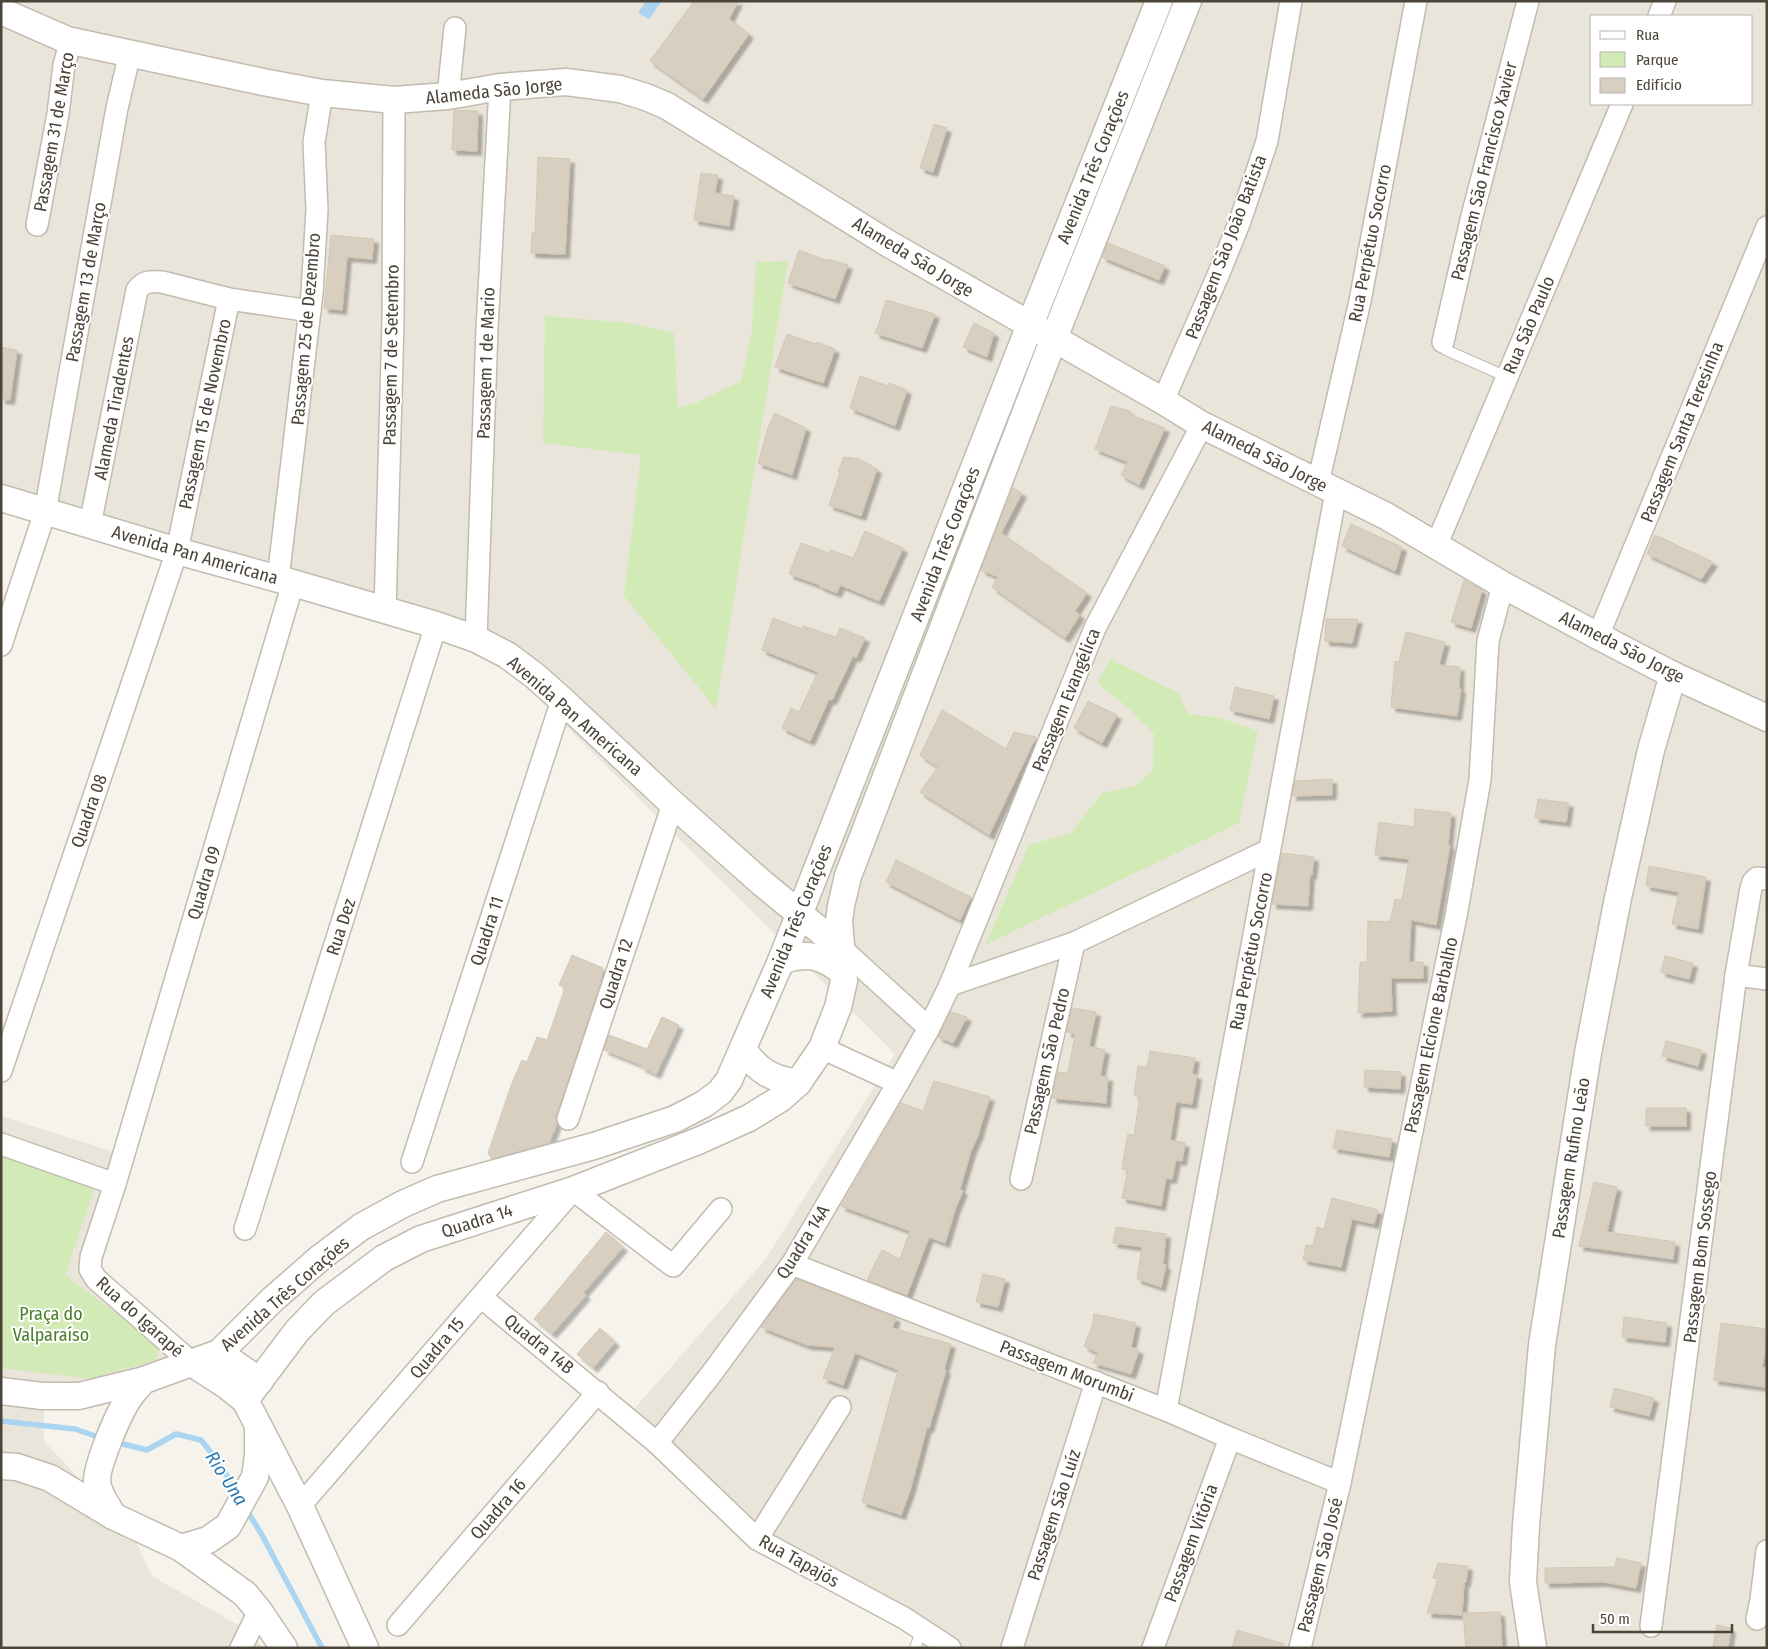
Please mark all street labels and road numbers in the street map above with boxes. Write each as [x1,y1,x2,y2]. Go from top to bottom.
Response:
street label: Passagem 31 de Março [29,50,79,214]
street label: Passagem São Francisco Xavier [1446,59,1522,283]
street label: Alameda São Jorge [425,73,564,109]
street label: Avenida Três Corações [1052,87,1134,247]
street label: Passagem São João Batista [1181,152,1271,342]
street label: Rua Perpétuo Socorro [1344,162,1396,324]
street label: Passagem 13 de Março [61,200,111,364]
street label: Alameda São Jorge [848,212,978,302]
street label: Passagem 25 de Dezembro [287,232,325,426]
street label: Passagem 7 de Setembro [378,264,404,446]
street label: Rua São Paulo [1498,273,1560,377]
street label: Passagem 1 de Mario [472,287,500,439]
street label: Passagem 15 de Novembro [174,317,236,511]
street label: Alameda Tiradentes [89,334,139,482]
street label: Passagem Santa Teresinha [1636,338,1728,526]
street label: Alameda São Jorge [1199,415,1331,497]
street label: Avenida Três Corações [905,463,985,624]
street label: Avenida Pan Americana [109,521,281,589]
street label: Alameda São Jorge [1556,606,1688,688]
street label: Passagem Evangélica [1027,625,1105,775]
street label: Avenida Pan Americana [503,651,647,781]
street label: Quadra 08 [66,771,112,851]
street label: Avenida Três Corações [755,841,837,1001]
street label: Quadra 09 [182,843,226,923]
street label: Rua Perpétuo Socorro [1225,870,1277,1032]
street label: Quadra 11 [465,893,509,969]
street label: Rua Dez [321,896,361,958]
street label: Passagem Elcione Barbalho [1399,935,1463,1135]
street label: Quadra 12 [594,936,638,1012]
street label: Passagem São Pedro [1019,985,1075,1137]
street label: Passagem Rufino Leão [1547,1076,1595,1240]
street label: Passagem Bom Sossego [1679,1170,1721,1344]
street label: Quadra 14 [439,1199,516,1243]
street label: Quadra 14A [772,1200,835,1283]
street label: Avenida Três Corações [216,1232,354,1356]
street label: Rua do Igarapé [92,1272,188,1362]
street label: Quadra 14B [500,1309,578,1379]
street label: Quadra 15 [405,1313,469,1383]
street label: Passagem Morumbi [997,1335,1137,1407]
street label: Passagem São Luíz [1022,1447,1086,1583]
street label: Quadra 16 [465,1474,531,1544]
street label: Passagem Vitória [1159,1481,1223,1605]
street label: Passagem São José [1293,1495,1347,1635]
street label: Rua Tapajós [755,1530,843,1592]

